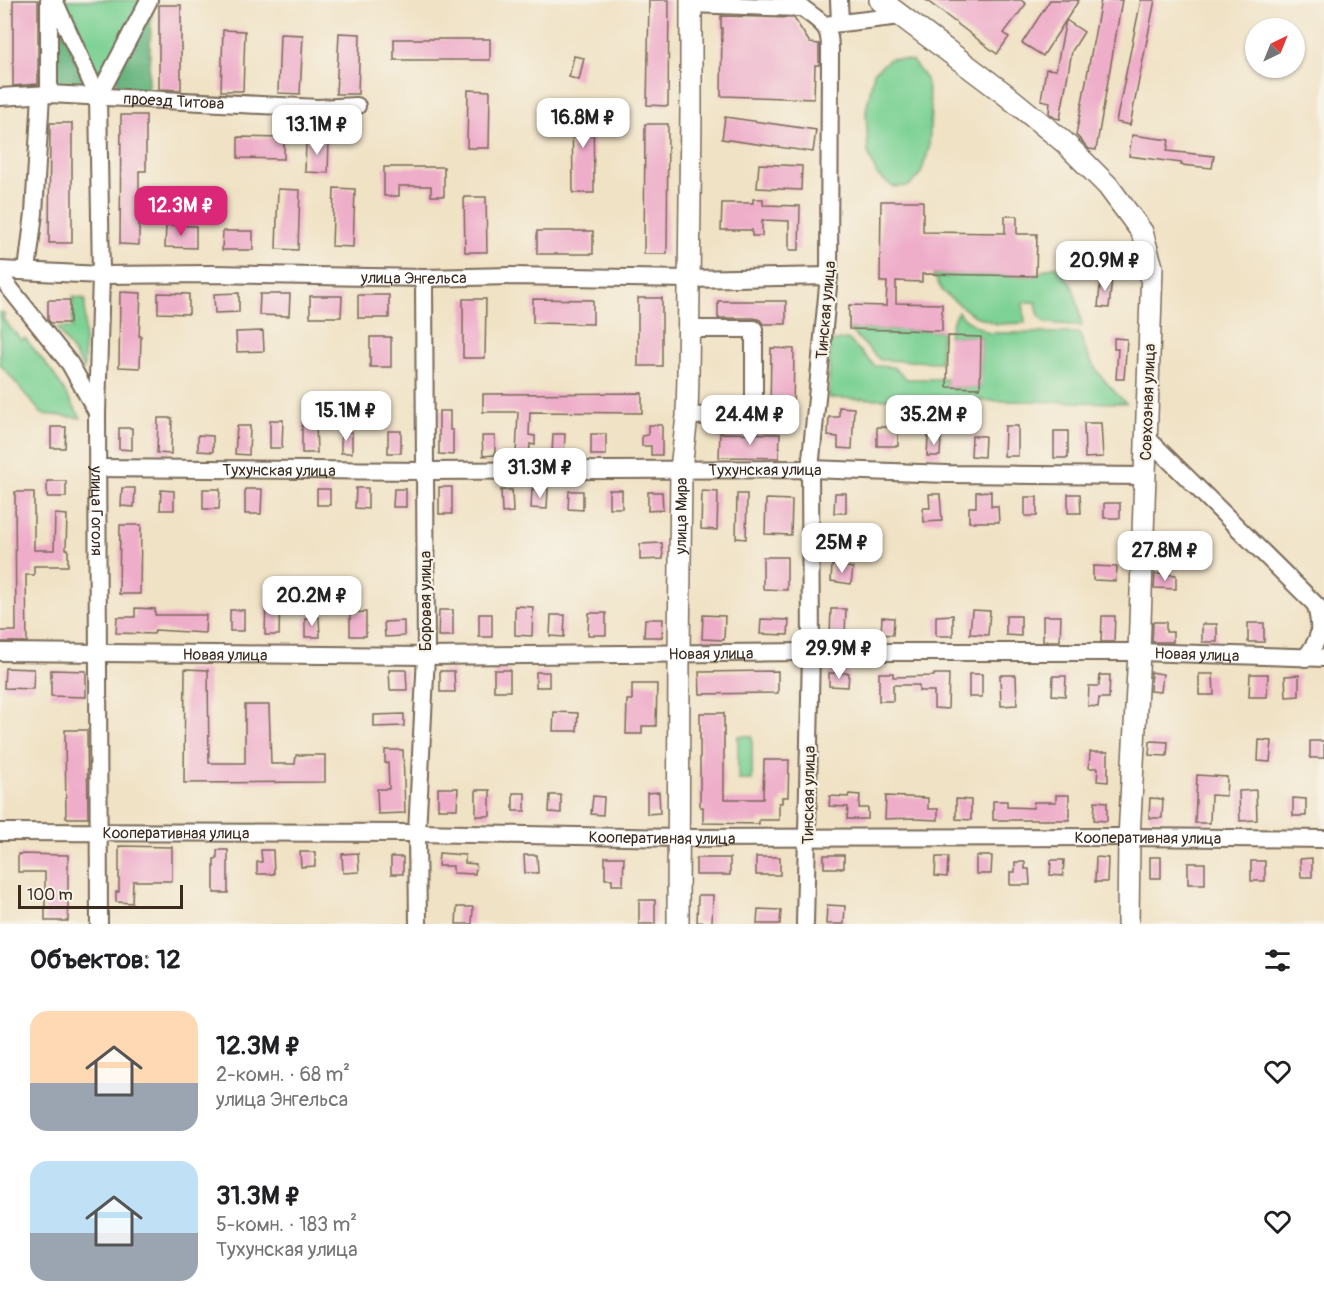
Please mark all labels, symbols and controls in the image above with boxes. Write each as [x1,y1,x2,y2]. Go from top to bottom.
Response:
north arrow [1245,18,1305,78]
map controls [1245,18,1305,78]
street label: проезд Титова [123,89,225,114]
pin: 16.8M ₽ [528,98,638,149]
pin: 13.1M ₽ [262,105,372,156]
text: 16.8M ₽ [551,105,615,130]
text: 13.1M ₽ [286,112,348,137]
pin: 12.3M ₽ [126,186,236,237]
text: 12.3M ₽ [148,193,214,218]
pin: 20.9M ₽ [1050,241,1160,292]
text: 20.9M ₽ [1070,248,1140,273]
street label: Тинская улица [812,260,840,360]
street label: улица Энгельса [360,268,467,289]
street label: Совхозная улица [1136,343,1160,461]
pin: 15.1M ₽ [291,391,401,442]
pin: 24.4M ₽ [695,395,805,446]
pin: 35.2M ₽ [879,395,989,446]
text: 15.1M ₽ [315,398,377,423]
text: 24.4M ₽ [715,402,785,427]
text: 35.2M ₽ [900,402,968,427]
pin: 31.3M ₽ [485,448,595,499]
text: 31.3M ₽ [507,455,573,480]
street label: Тухунская улица [222,460,336,481]
street label: Тухунская улица [708,460,822,481]
street label: улица Гоголя [86,465,107,556]
street label: улица Мира [671,477,692,556]
pin: 25M ₽ [800,523,884,574]
text: 25M ₽ [816,530,868,555]
pin: 27.8M ₽ [1110,531,1220,582]
text: 27.8M ₽ [1132,538,1198,563]
street label: Боровая улица [416,551,436,651]
pin: 20.2M ₽ [257,576,367,627]
text: 20.2M ₽ [276,583,348,608]
pin: 29.9M ₽ [784,629,894,680]
text: 29.9M ₽ [806,636,872,661]
street label: Новая улица [668,644,754,664]
street label: Новая улица [1154,644,1240,666]
street label: Новая улица [182,645,268,666]
street label: Тинская улица [798,746,820,845]
street label: Кооперативная улица [103,823,249,844]
street label: Кооперативная улица [588,827,735,849]
street label: Кооперативная улица [1075,828,1221,849]
scale bar [18,882,183,910]
text: 100 m [27,885,73,905]
text: Объектов: 12 [30,944,181,976]
icon: filters [1261,944,1294,977]
text: 12.3M ₽ [216,1030,301,1062]
icon: home [78,1035,150,1107]
icon: heart [1261,1055,1294,1088]
text: 2-комн. · 68 m² [216,1062,350,1087]
text: улица Энгельса [216,1087,348,1112]
text: 31.3M ₽ [216,1180,301,1212]
icon: home [78,1185,150,1257]
icon: heart [1261,1205,1294,1238]
text: 5-комн. · 183 m² [216,1212,357,1237]
text: Тухунская улица [216,1237,357,1262]

